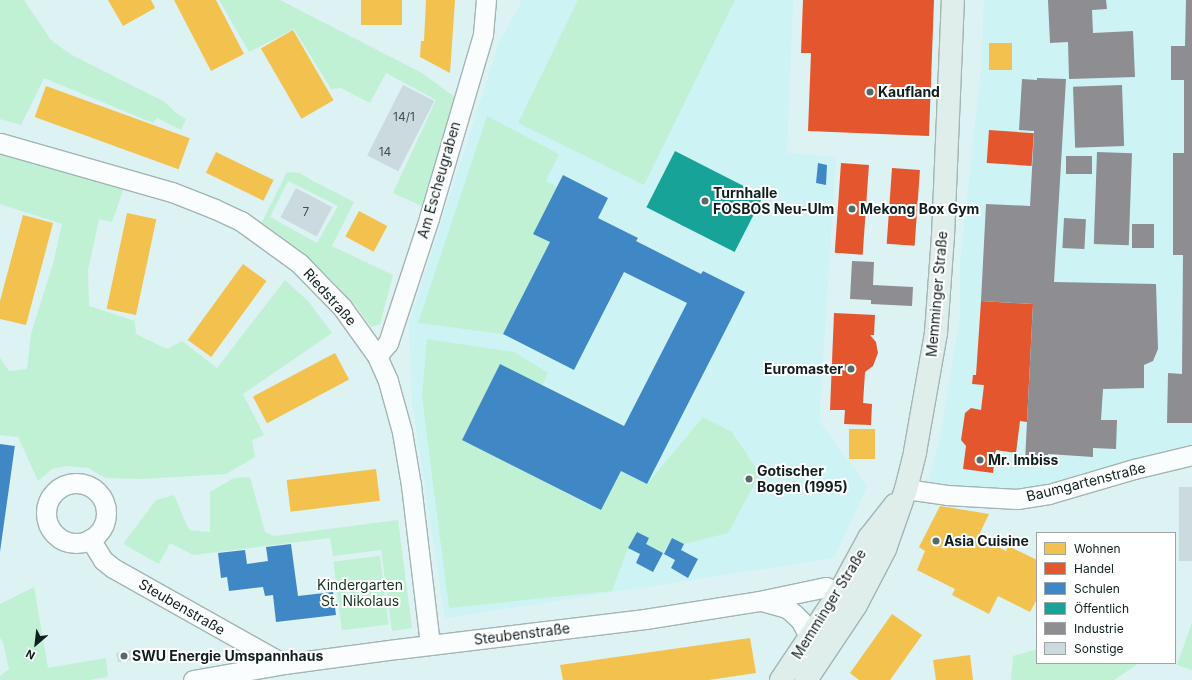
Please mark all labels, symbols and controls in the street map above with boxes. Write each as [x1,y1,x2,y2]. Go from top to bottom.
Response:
place label: Kaufland [878,84,940,100]
marker: Kaufland [865,87,875,97]
house number: 14/1 [393,110,415,124]
street label: Am Escheugraben [414,119,464,241]
house number: 14 [379,145,391,159]
place label: Turnhalle FOSBOS Neu-Ulm [713,185,834,218]
marker: Turnhalle FOSBOS Neu-Ulm [700,196,710,206]
place label: Mekong Box Gym [860,201,979,217]
marker: Mekong Box Gym [847,204,857,214]
house number: 7 [303,205,309,219]
street label: Memminger Straße [923,230,951,358]
street label: Riedstraße [300,265,360,329]
place label: Euromaster [764,361,843,377]
marker: Euromaster [846,364,856,374]
place label: Mr. Imbiss [988,452,1059,468]
marker: Mr. Imbiss [975,455,985,465]
street label: Baumgartenstraße [1025,459,1147,505]
place label: Gotischer Bogen (1995) [757,463,848,496]
marker: Gotischer Bogen (1995) [744,474,754,484]
legend [1036,532,1176,664]
place label: Asia Cuisine [944,533,1029,549]
marker: Asia Cuisine [931,536,941,546]
text: Wohnen [1074,541,1121,556]
street label: Memminger Straße [788,546,870,662]
text: Handel [1074,561,1114,576]
street label: Steubenstraße [136,576,228,638]
park label: Kindergarten St. Nikolaus [317,577,403,610]
text: Schulen [1074,581,1120,596]
text: Öffentlich [1074,601,1129,616]
street label: Steubenstraße [473,620,571,648]
text: Industrie [1074,621,1124,636]
north arrow [16,624,56,664]
text: Sonstige [1074,641,1124,656]
text: N [23,646,37,663]
place label: SWU Energie Umspannhaus [132,648,323,664]
marker: SWU Energie Umspannhaus [119,651,129,661]

